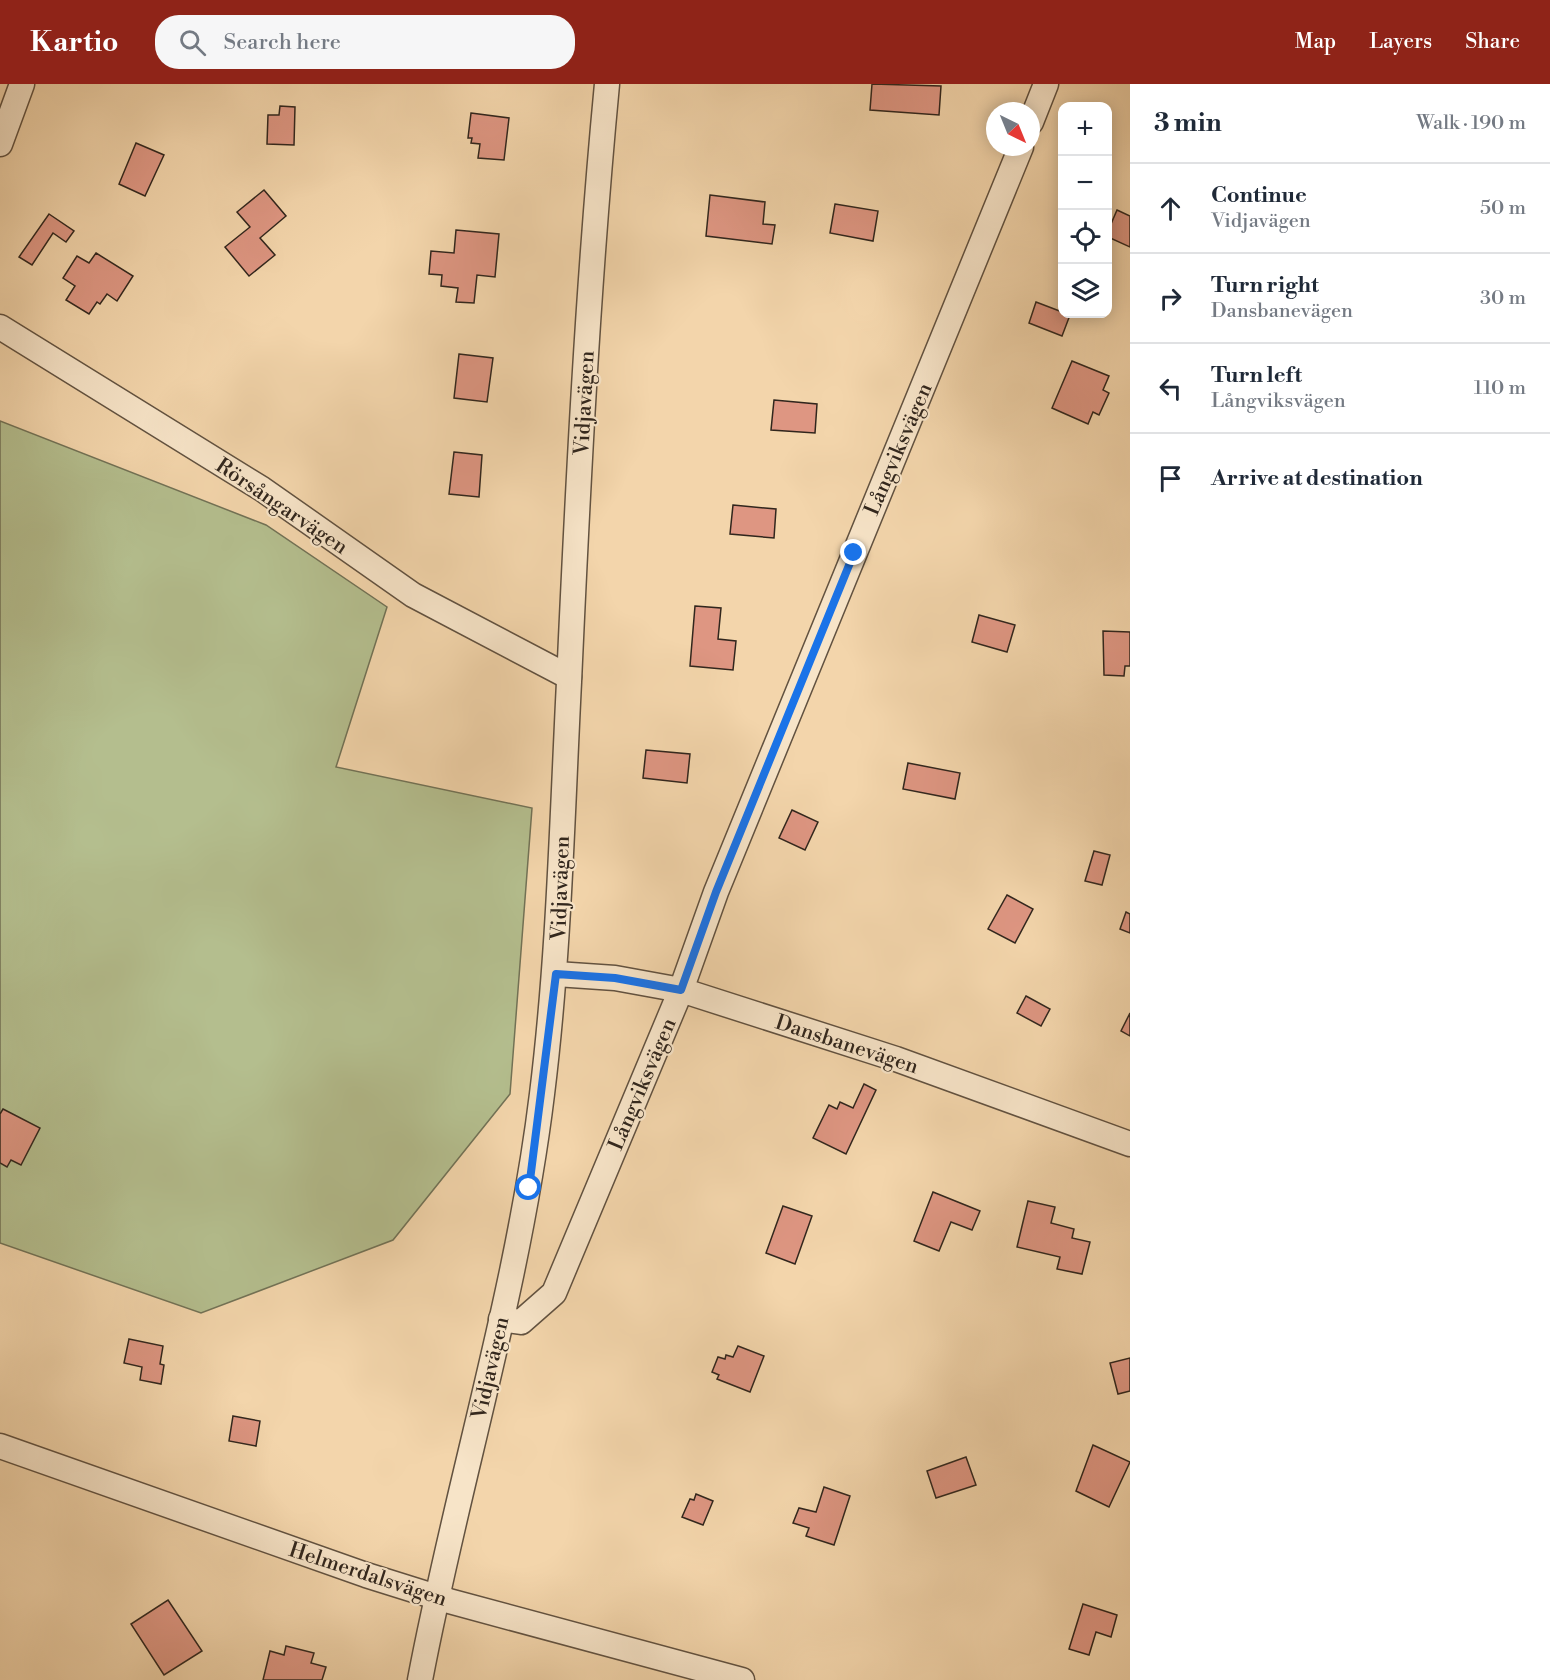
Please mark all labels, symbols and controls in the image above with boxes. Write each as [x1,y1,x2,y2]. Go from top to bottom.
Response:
search box [155,15,575,69]
text: Kartio [30,25,119,60]
icon: search [176,26,209,59]
text: Search here [224,29,341,56]
text: Map [1295,29,1336,55]
text: Layers [1369,29,1432,55]
text: Share [1465,29,1520,55]
north arrow [986,102,1040,156]
map controls [1058,102,1112,318]
button: + [1058,102,1112,156]
text: 3 min [1154,107,1222,139]
text: Walk · 190 m [1416,111,1526,136]
button: − [1058,156,1112,210]
text: Continue [1211,182,1307,209]
icon: ahead [1154,192,1187,225]
text: 50 m [1480,196,1526,221]
text: Vidjavägen [1211,209,1311,234]
button: locate [1058,210,1112,264]
button: layers [1058,264,1112,318]
text: Turn right [1211,272,1319,299]
icon: right [1154,282,1187,315]
text: 30 m [1480,286,1526,311]
text: Dansbanevägen [1211,299,1353,324]
street label: Vidjavägen [569,350,601,457]
text: Turn left [1211,362,1302,389]
icon: left [1154,372,1187,405]
text: 110 m [1474,376,1526,401]
street label: Långviksvägen [859,379,939,520]
text: Långviksvägen [1211,389,1346,414]
street label: Rörsångarvägen [210,453,353,561]
icon: arrive [1154,462,1187,495]
text: Arrive at destination [1211,465,1423,492]
route end [840,539,866,565]
street label: Vidjavägen [546,835,576,942]
street label: Dansbanevägen [772,1010,922,1080]
street label: Långviksvägen [603,1014,683,1155]
route start [515,1174,541,1200]
street label: Vidjavägen [466,1314,516,1423]
street label: Helmerdalsvägen [285,1537,450,1613]

